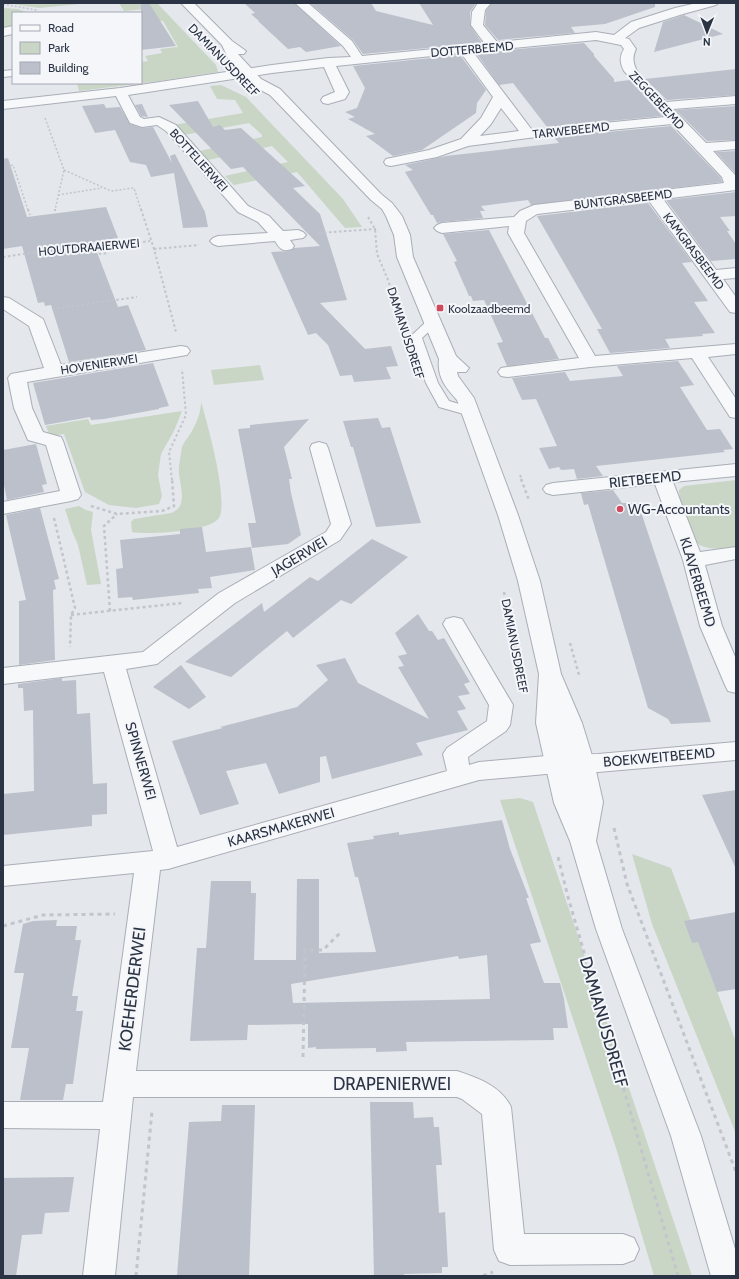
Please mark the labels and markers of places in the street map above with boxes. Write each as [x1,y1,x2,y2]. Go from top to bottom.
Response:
place label: Koolzaadbeemd [448,301,530,316]
marker: Koolzaadbeemd [435,303,445,313]
place label: WG-Accountants [628,500,730,518]
marker: WG-Accountants [615,504,625,514]

